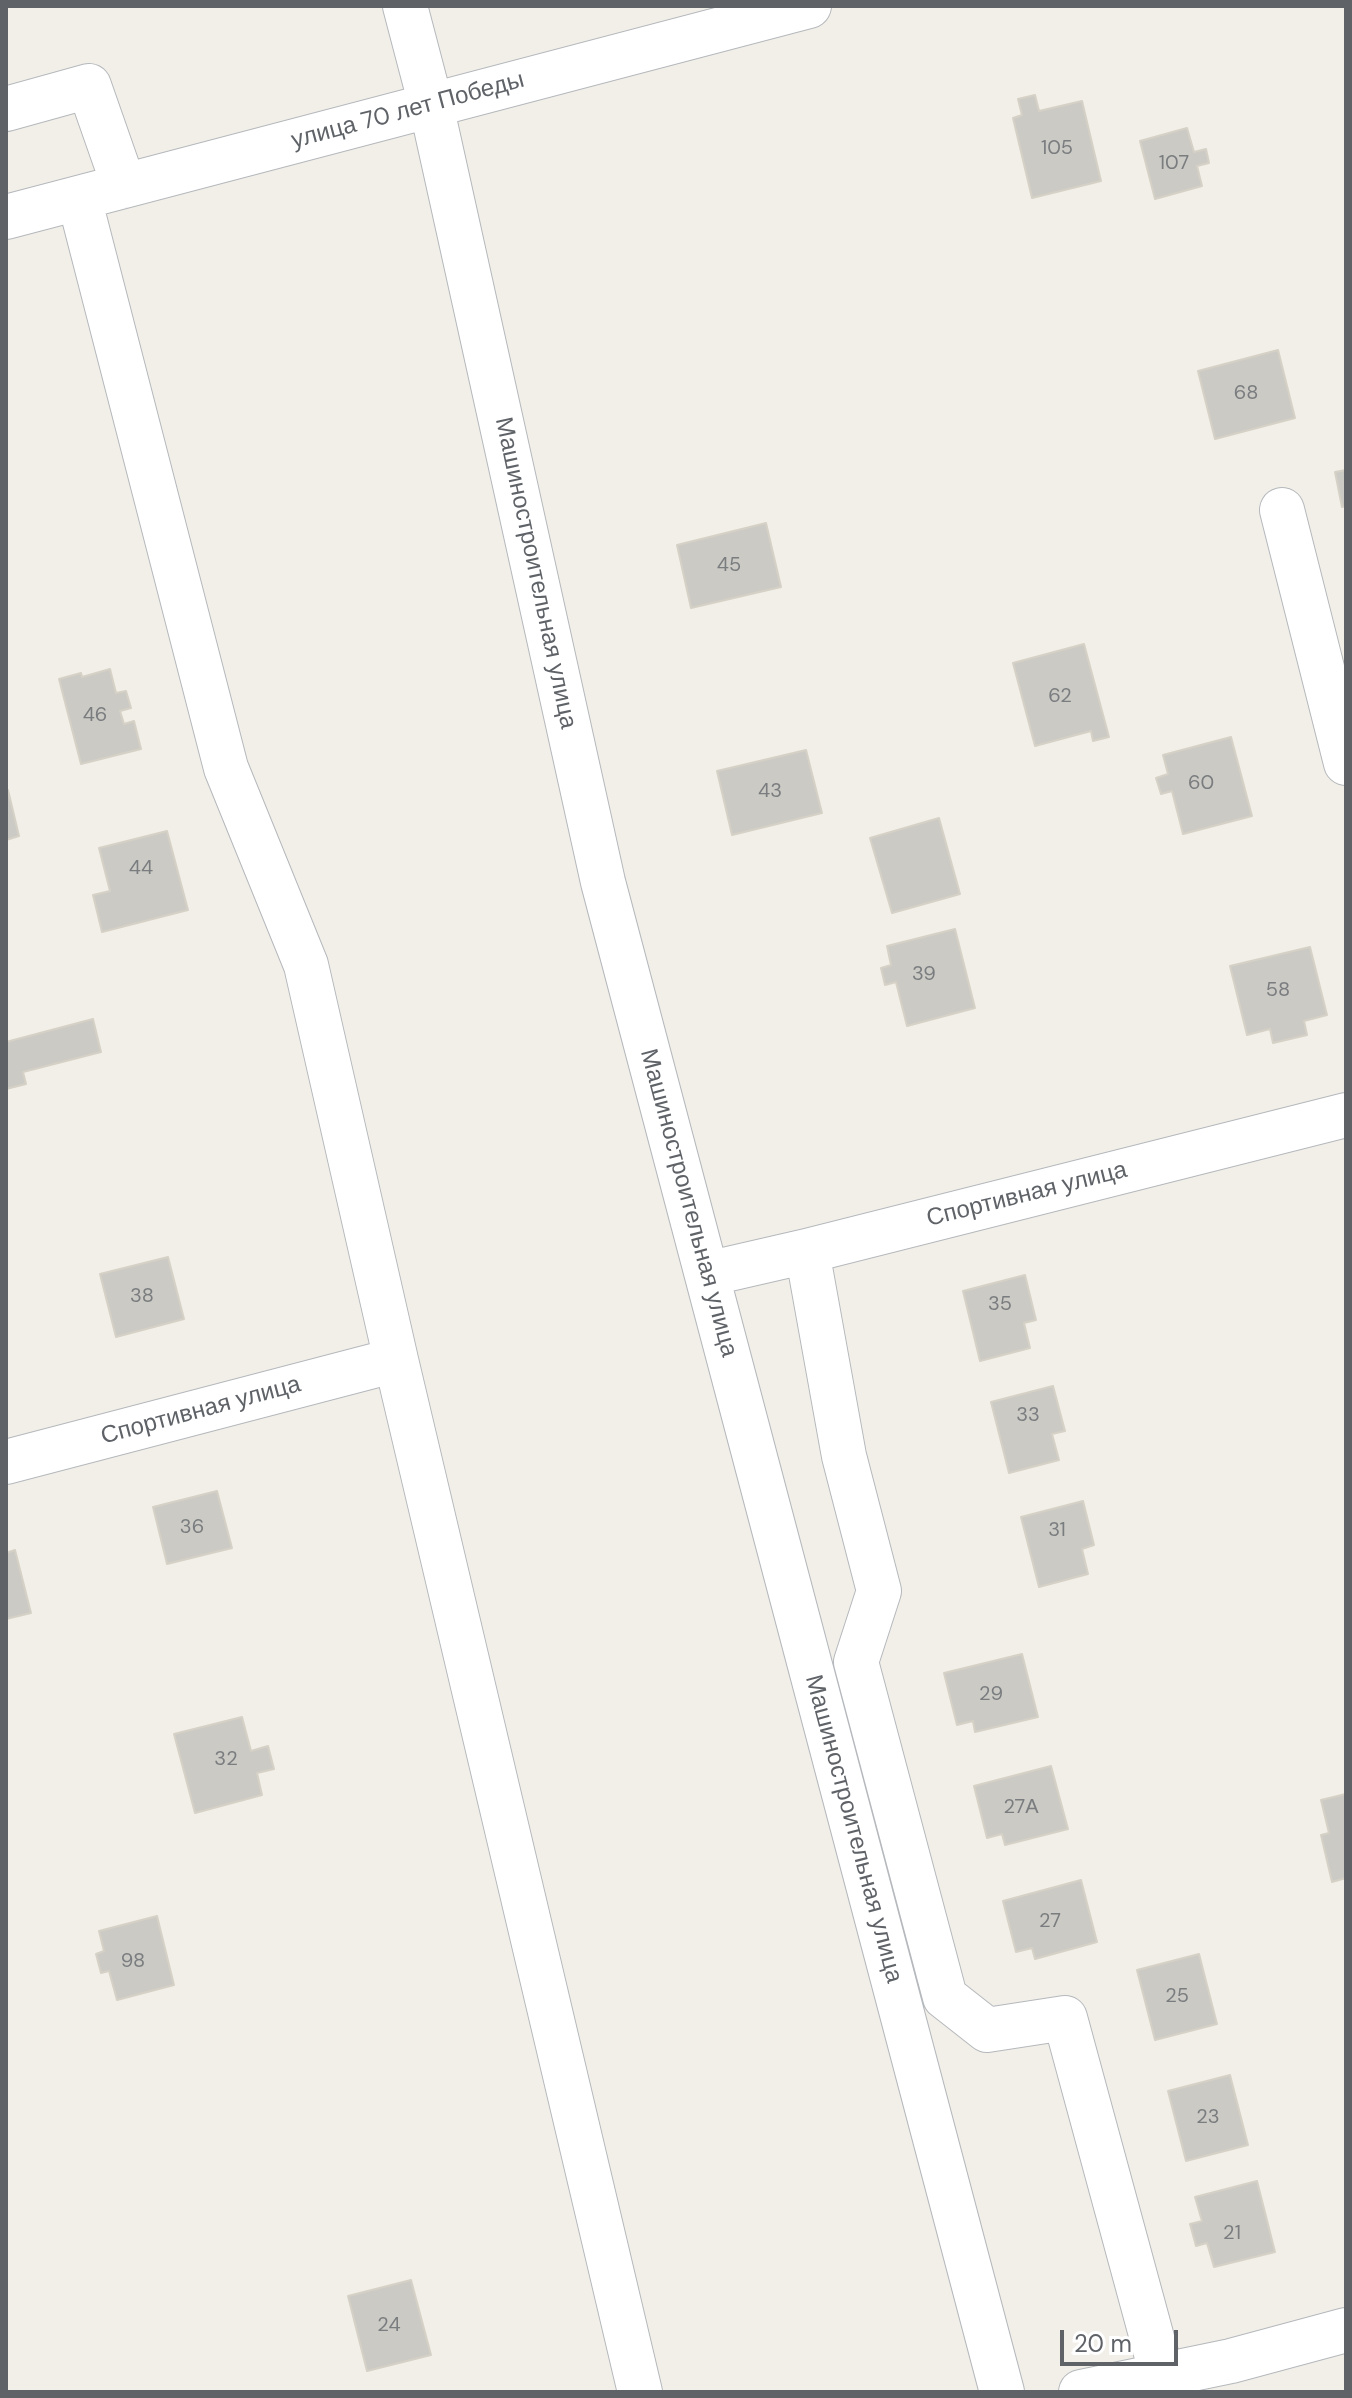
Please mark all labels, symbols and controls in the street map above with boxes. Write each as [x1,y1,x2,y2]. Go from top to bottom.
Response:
street label: улица 70 лет Победы [288,66,528,156]
house number: 105 [1041,137,1073,161]
house number: 107 [1159,152,1189,176]
house number: 68 [1234,382,1258,406]
street label: Машиностроительная улица [488,415,582,731]
house number: 45 [717,554,741,578]
house number: 62 [1048,685,1072,709]
house number: 46 [83,704,107,728]
house number: 60 [1188,772,1214,796]
house number: 43 [758,780,782,804]
house number: 44 [129,857,153,881]
house number: 39 [912,963,936,987]
house number: 58 [1266,979,1290,1003]
street label: Машиностроительная улица [633,1046,743,1360]
street label: Спортивная улица [924,1156,1130,1234]
house number: 38 [130,1285,154,1309]
house number: 35 [988,1293,1012,1317]
street label: Спортивная улица [98,1370,304,1452]
house number: 33 [1016,1404,1040,1428]
house number: 36 [180,1516,204,1540]
house number: 31 [1048,1519,1066,1543]
street label: Машиностроительная улица [798,1672,908,1986]
house number: 29 [979,1683,1003,1707]
house number: 32 [214,1748,238,1772]
house number: 27А [1003,1796,1039,1820]
house number: 27 [1039,1910,1061,1934]
house number: 98 [121,1950,145,1974]
house number: 25 [1165,1985,1189,2009]
house number: 23 [1196,2106,1220,2130]
house number: 21 [1223,2222,1241,2246]
house number: 24 [377,2314,401,2338]
scale bar [1064,2314,1182,2364]
text: 20 m [1074,2328,1132,2359]

